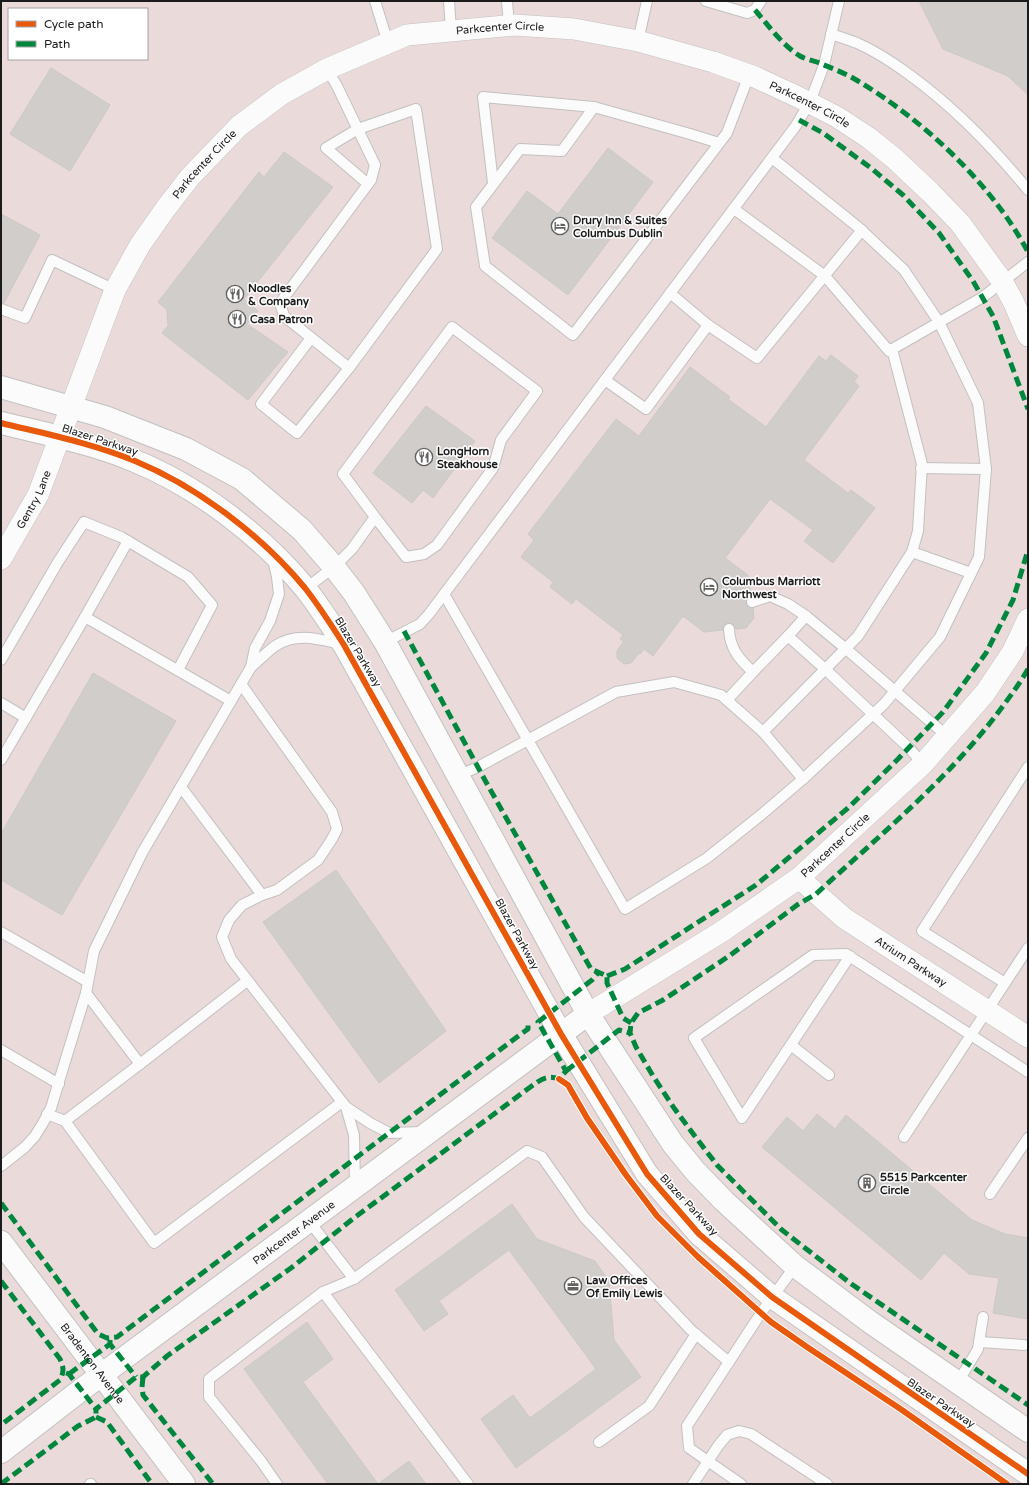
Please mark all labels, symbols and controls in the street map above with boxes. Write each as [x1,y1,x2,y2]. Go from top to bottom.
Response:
legend [8,8,148,60]
text: Cycle path [44,17,103,31]
street label: Parkcenter Circle [455,19,545,37]
text: Path [44,37,70,51]
street label: Parkcenter Circle [768,78,853,130]
street label: Parkcenter Circle [169,127,239,201]
place label: Drury Inn & Suites Columbus Dublin [573,214,668,240]
hotel icon: Drury Inn & Suites Columbus Dublin [550,216,570,236]
place label: Noodles & Company [248,282,309,309]
restaurant icon: Noodles & Company [225,284,245,304]
restaurant icon: Casa Patron [227,309,247,329]
place label: Casa Patron [250,313,313,326]
street label: Blazer Parkway [60,422,140,458]
place label: LongHorn Steakhouse [437,445,498,471]
restaurant icon: LongHorn Steakhouse [414,447,434,467]
street label: Gentry Lane [13,468,53,531]
place label: Columbus Marriott Northwest [722,575,821,601]
hotel icon: Columbus Marriott Northwest [699,577,719,597]
street label: Blazer Parkway [332,615,384,689]
street label: Parkcenter Circle [798,810,872,880]
street label: Blazer Parkway [492,896,542,972]
street label: Atrium Parkway [873,933,949,989]
place label: 5515 Parkcenter Circle [880,1171,968,1197]
street label: Blazer Parkway [657,1172,721,1239]
building icon: 5515 Parkcenter Circle [857,1173,877,1193]
street label: Parkcenter Avenue [250,1198,337,1267]
place label: Law Offices Of Emily Lewis [586,1274,663,1301]
office icon: Law Offices Of Emily Lewis [563,1276,583,1296]
street label: Bradenton Avenue [58,1320,127,1406]
street label: Blazer Parkway [904,1375,978,1431]

